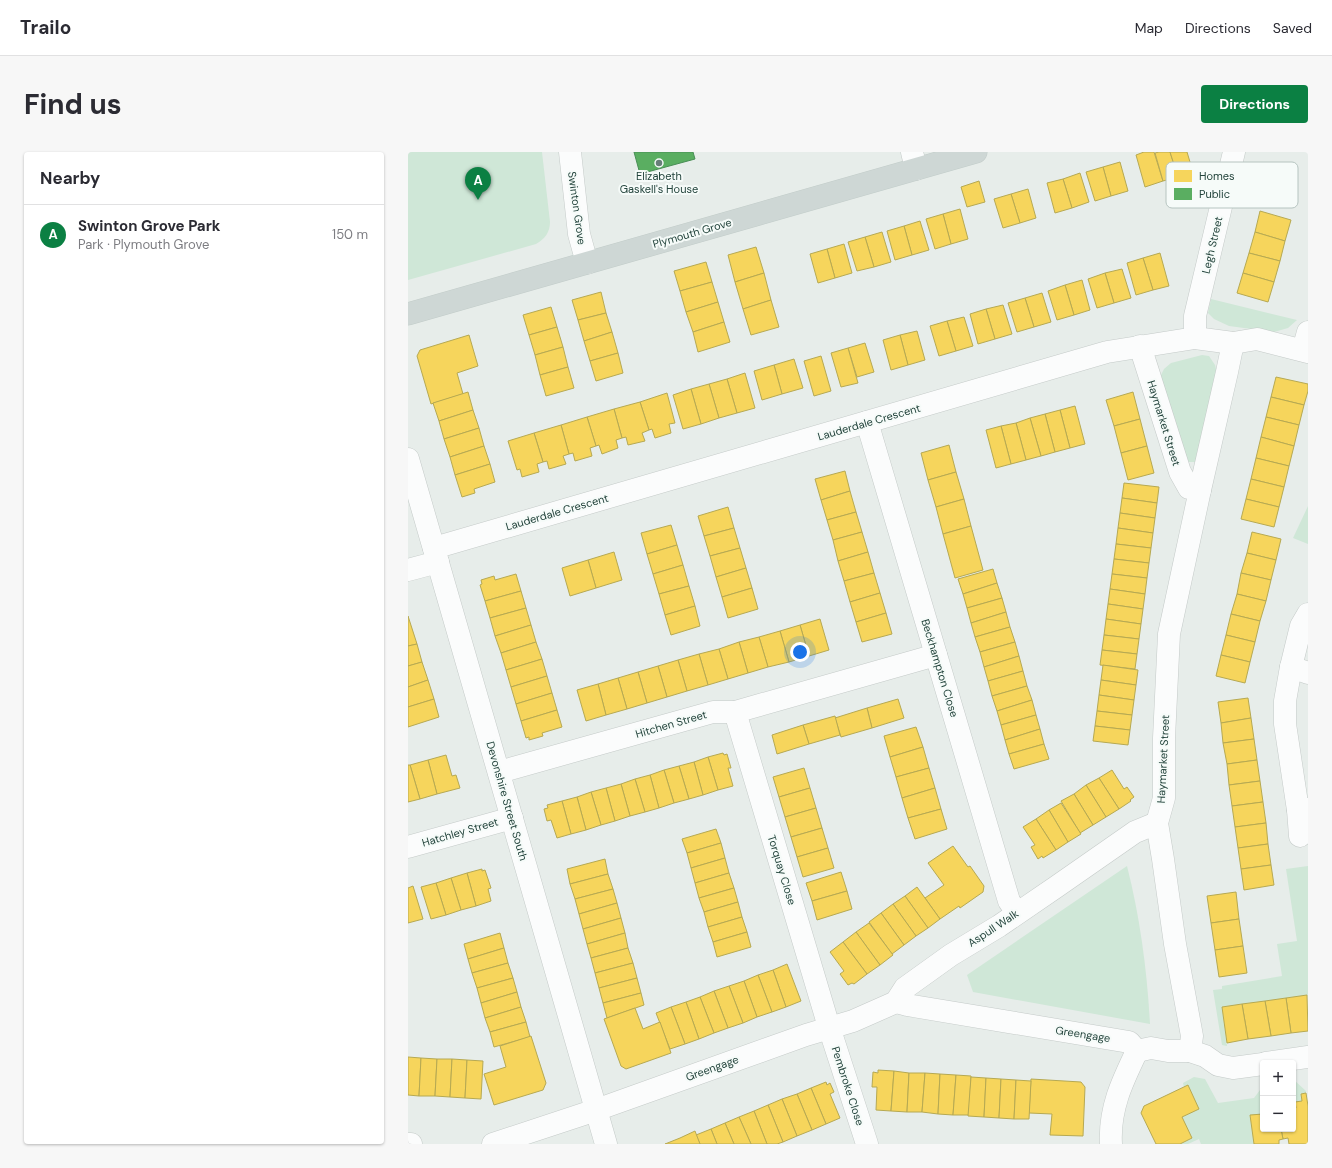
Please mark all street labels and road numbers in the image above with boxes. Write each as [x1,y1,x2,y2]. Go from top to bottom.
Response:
street label: Swinton Grove [565,170,589,246]
street label: Plymouth Grove [651,215,733,251]
street label: Legh Street [1199,215,1225,275]
street label: Haymarket Street [1144,378,1184,468]
street label: Lauderdale Crescent [816,401,922,443]
street label: Lauderdale Crescent [504,491,610,533]
street label: Beckhampton Close [918,617,962,719]
street label: Hitchen Street [634,707,708,741]
street label: Haymarket Street [1154,714,1172,804]
street label: Devonshire Street South [483,740,531,862]
street label: Hatchley Street [420,814,500,850]
street label: Torquay Close [765,833,799,907]
street label: Aspull Walk [965,906,1021,950]
street label: Greengage [1055,1023,1111,1045]
street label: Pembroke Close [829,1045,867,1127]
street label: Greengage [684,1052,740,1084]

